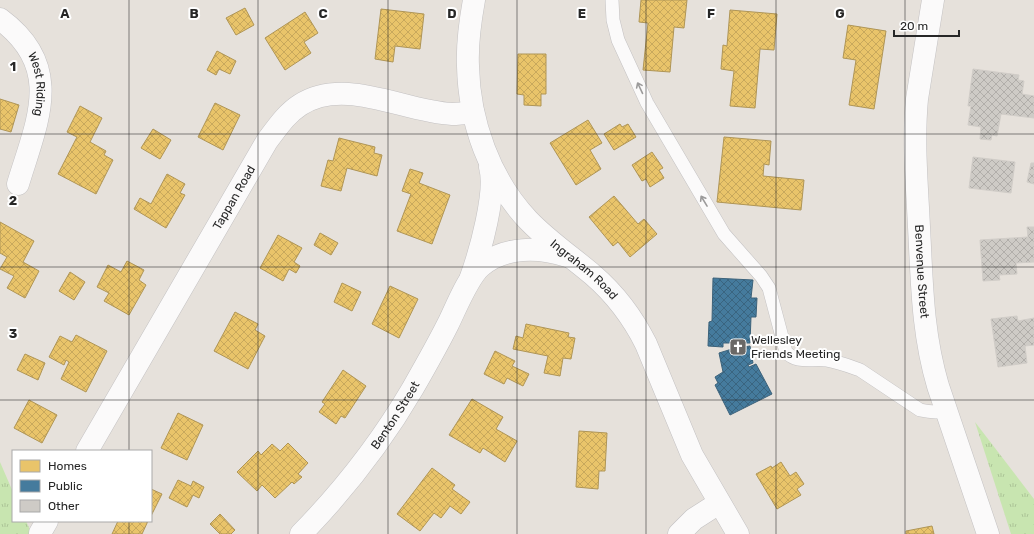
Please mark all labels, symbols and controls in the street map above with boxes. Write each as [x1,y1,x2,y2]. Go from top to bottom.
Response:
text: A [60,6,70,21]
text: B [189,6,199,21]
text: C [318,6,328,21]
text: D [447,6,457,21]
text: E [578,6,586,21]
text: F [707,6,715,21]
text: G [835,6,845,21]
scale bar [894,12,959,38]
text: 20 m [900,19,928,33]
street label: West Riding [25,50,48,118]
text: 1 [10,59,16,74]
one-way arrow [636,82,643,94]
street label: Tappan Road [210,163,258,232]
text: 2 [9,193,17,208]
one-way arrow [699,195,707,207]
street label: Benvenue Street [912,224,932,319]
street label: Ingraham Road [547,236,621,302]
text: 3 [9,326,18,341]
place label: Wellesley Friends Meeting [751,333,840,361]
church icon: Wellesley Friends Meeting [728,337,748,357]
street label: Benton Street [368,378,423,452]
legend [12,450,152,522]
text: Homes [48,459,87,473]
text: Public [48,479,83,493]
text: Other [48,499,80,513]

